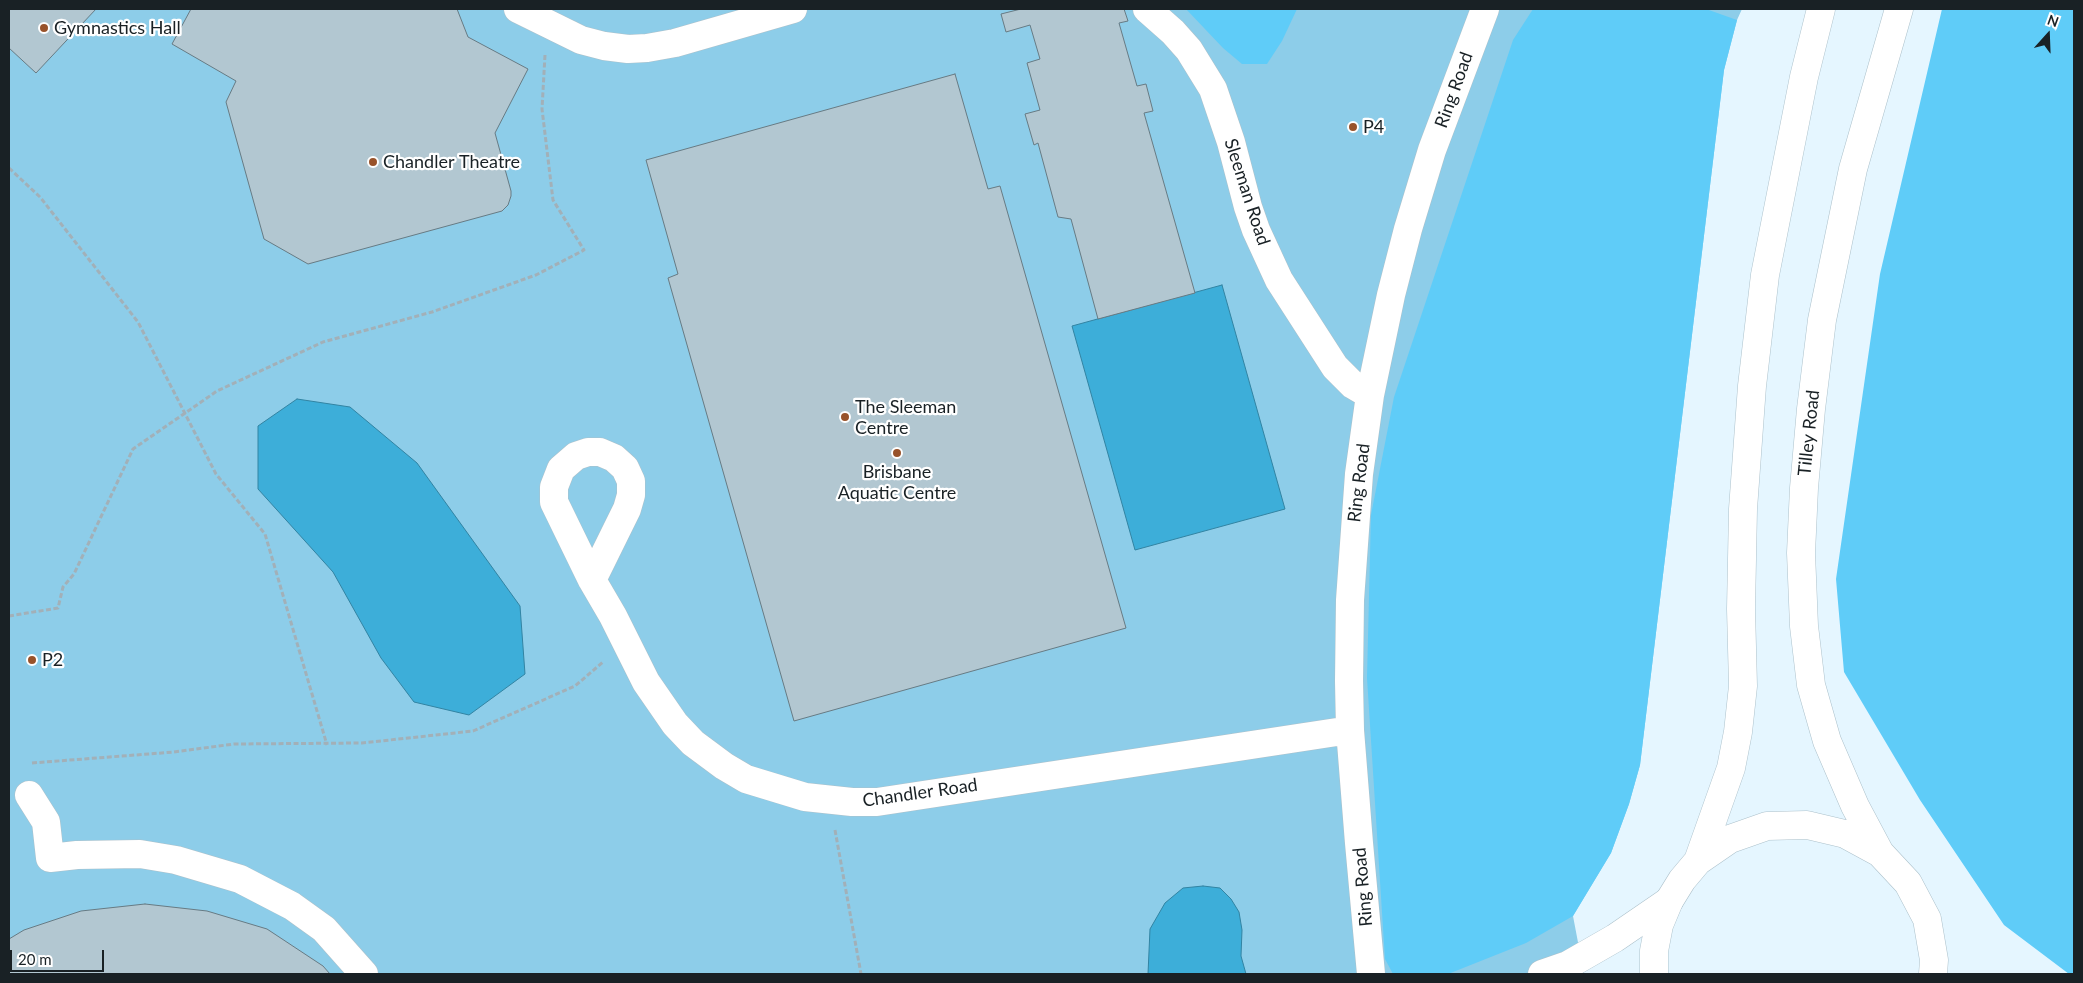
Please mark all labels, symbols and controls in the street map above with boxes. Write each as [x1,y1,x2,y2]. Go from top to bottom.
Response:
north arrow [2023,10,2073,60]
text: N [2045,11,2061,30]
place label: Gymnastics Hall [54,17,181,39]
marker: Gymnastics Hall [38,22,50,34]
street label: Ring Road [1430,49,1478,131]
place label: P4 [1363,116,1384,138]
marker: P4 [1347,121,1359,133]
street label: Sleeman Road [1220,136,1274,248]
place label: Chandler Theatre [383,151,520,173]
marker: Chandler Theatre [367,156,379,168]
street label: Tilley Road [1794,389,1824,477]
place label: The Sleeman Centre [855,396,956,438]
marker: The Sleeman Centre [839,411,851,423]
street label: Ring Road [1343,442,1375,524]
marker: Brisbane Aquatic Centre [891,447,903,459]
place label: Brisbane Aquatic Centre [838,461,956,504]
place label: P2 [42,649,63,671]
marker: P2 [26,654,38,666]
street label: Chandler Road [861,774,979,812]
street label: Ring Road [1349,847,1377,927]
scale bar [12,940,106,972]
text: 20 m [18,950,52,968]

